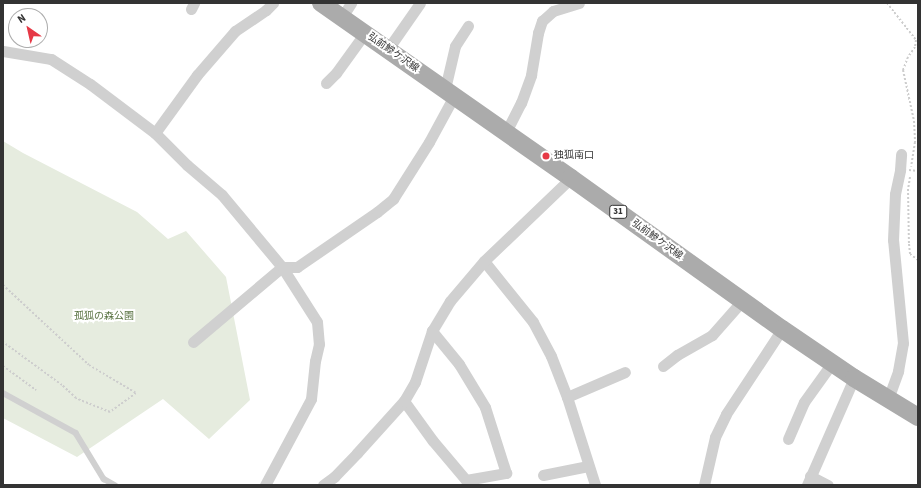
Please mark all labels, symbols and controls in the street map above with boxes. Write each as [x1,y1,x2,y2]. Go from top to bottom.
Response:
north arrow [8,8,48,48]
text: N [14,10,29,27]
street label: 弘前鰺ケ沢線 [365,31,421,75]
place label: 独狐南口 [554,150,594,162]
marker: 独狐南口 [541,151,551,161]
road number: 31 [609,205,627,219]
street label: 弘前鰺ケ沢線 [629,218,685,262]
park label: 孤狐の森公園 [74,311,134,323]

